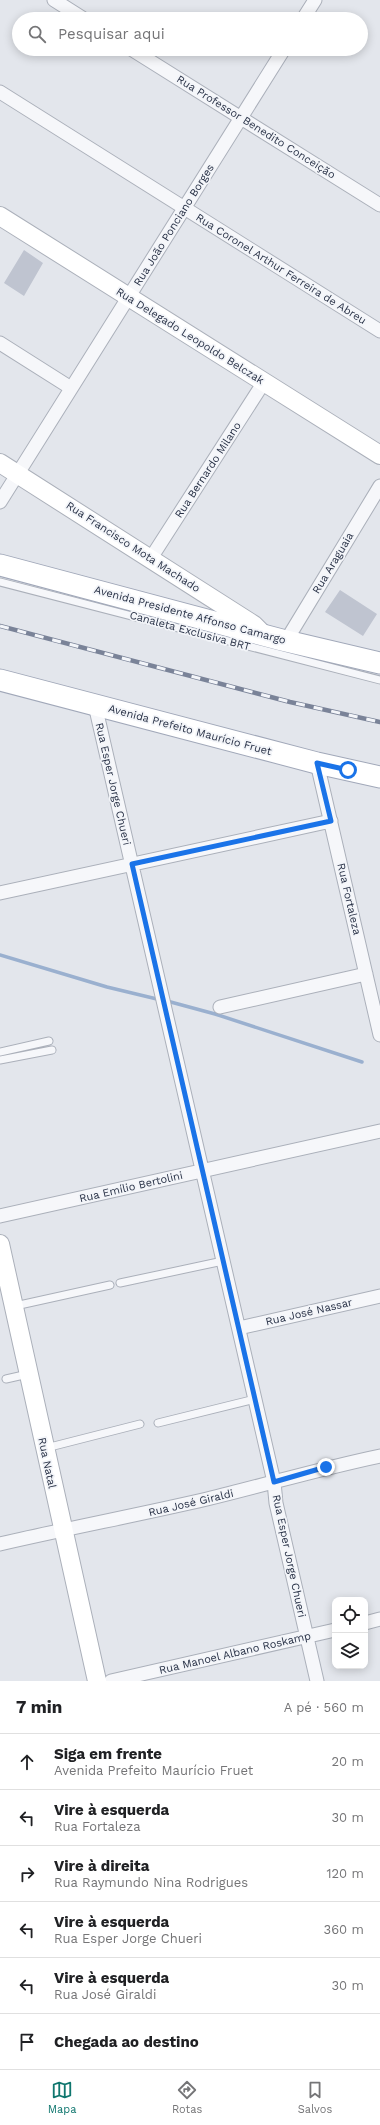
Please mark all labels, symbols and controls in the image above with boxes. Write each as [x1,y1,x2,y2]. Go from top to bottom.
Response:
search box [12,12,368,56]
icon: search [26,23,48,45]
text: Pesquisar aqui [58,25,165,43]
street label: Rua Professor Benedito Conceição [174,73,338,181]
street label: Rua João Ponciano Borges [131,161,217,288]
street label: Rua Coronel Arthur Ferreira de Abreu [193,211,369,327]
street label: Rua Delegado Leopoldo Belczak [114,285,266,387]
street label: Rua Bernardo Milano [172,420,244,520]
street label: Rua Francisco Mota Machado [64,499,202,595]
street label: Rua Araguaia [310,530,356,596]
street label: Avenida Presidente Affonso Camargo [93,583,287,647]
street label: Canaleta Exclusiva BRT [128,609,252,653]
street label: Avenida Prefeito Maurício Fruet [107,702,273,758]
street label: Rua Esper Jorge Chueri [93,721,133,847]
route start [339,761,357,779]
street label: Rua Fortaleza [334,862,364,936]
street label: Rua Emílio Bertolini [78,1169,184,1205]
street label: Rua José Nassar [264,1296,354,1328]
street label: Rua Natal [35,1436,59,1490]
route end [317,1458,335,1476]
street label: Rua José Giraldi [147,1487,235,1519]
street label: Rua Esper Jorge Chueri [270,1493,308,1619]
map controls [332,1597,368,1669]
button: locate [332,1597,368,1633]
street label: Rua Manoel Albano Roskamp [158,1629,312,1677]
button: layers [332,1633,368,1669]
text: 7 min [16,1697,62,1717]
text: A pé · 560 m [284,1700,364,1715]
text: Siga em frente [54,1745,162,1763]
icon: ahead [16,1751,38,1773]
text: 20 m [332,1754,364,1769]
text: Avenida Prefeito Maurício Fruet [54,1763,253,1778]
text: Vire à esquerda [54,1801,169,1819]
icon: left [16,1807,38,1829]
text: 30 m [332,1810,364,1825]
text: Rua Fortaleza [54,1819,141,1834]
text: Vire à direita [54,1857,149,1875]
icon: right [16,1863,38,1885]
text: 120 m [326,1866,364,1881]
text: Rua Raymundo Nina Rodrigues [54,1875,248,1890]
text: Vire à esquerda [54,1913,169,1931]
icon: left [16,1919,38,1941]
text: 360 m [324,1922,364,1937]
text: Rua Esper Jorge Chueri [54,1931,202,1946]
text: Vire à esquerda [54,1969,169,1987]
icon: left [16,1975,38,1997]
text: 30 m [332,1978,364,1993]
text: Rua José Giraldi [54,1987,156,2002]
icon: arrive [16,2031,38,2053]
text: Chegada ao destino [54,2033,199,2051]
tab: Mapa [48,2079,76,2116]
tab: Rotas [172,2079,202,2116]
tab: Salvos [298,2079,332,2116]

